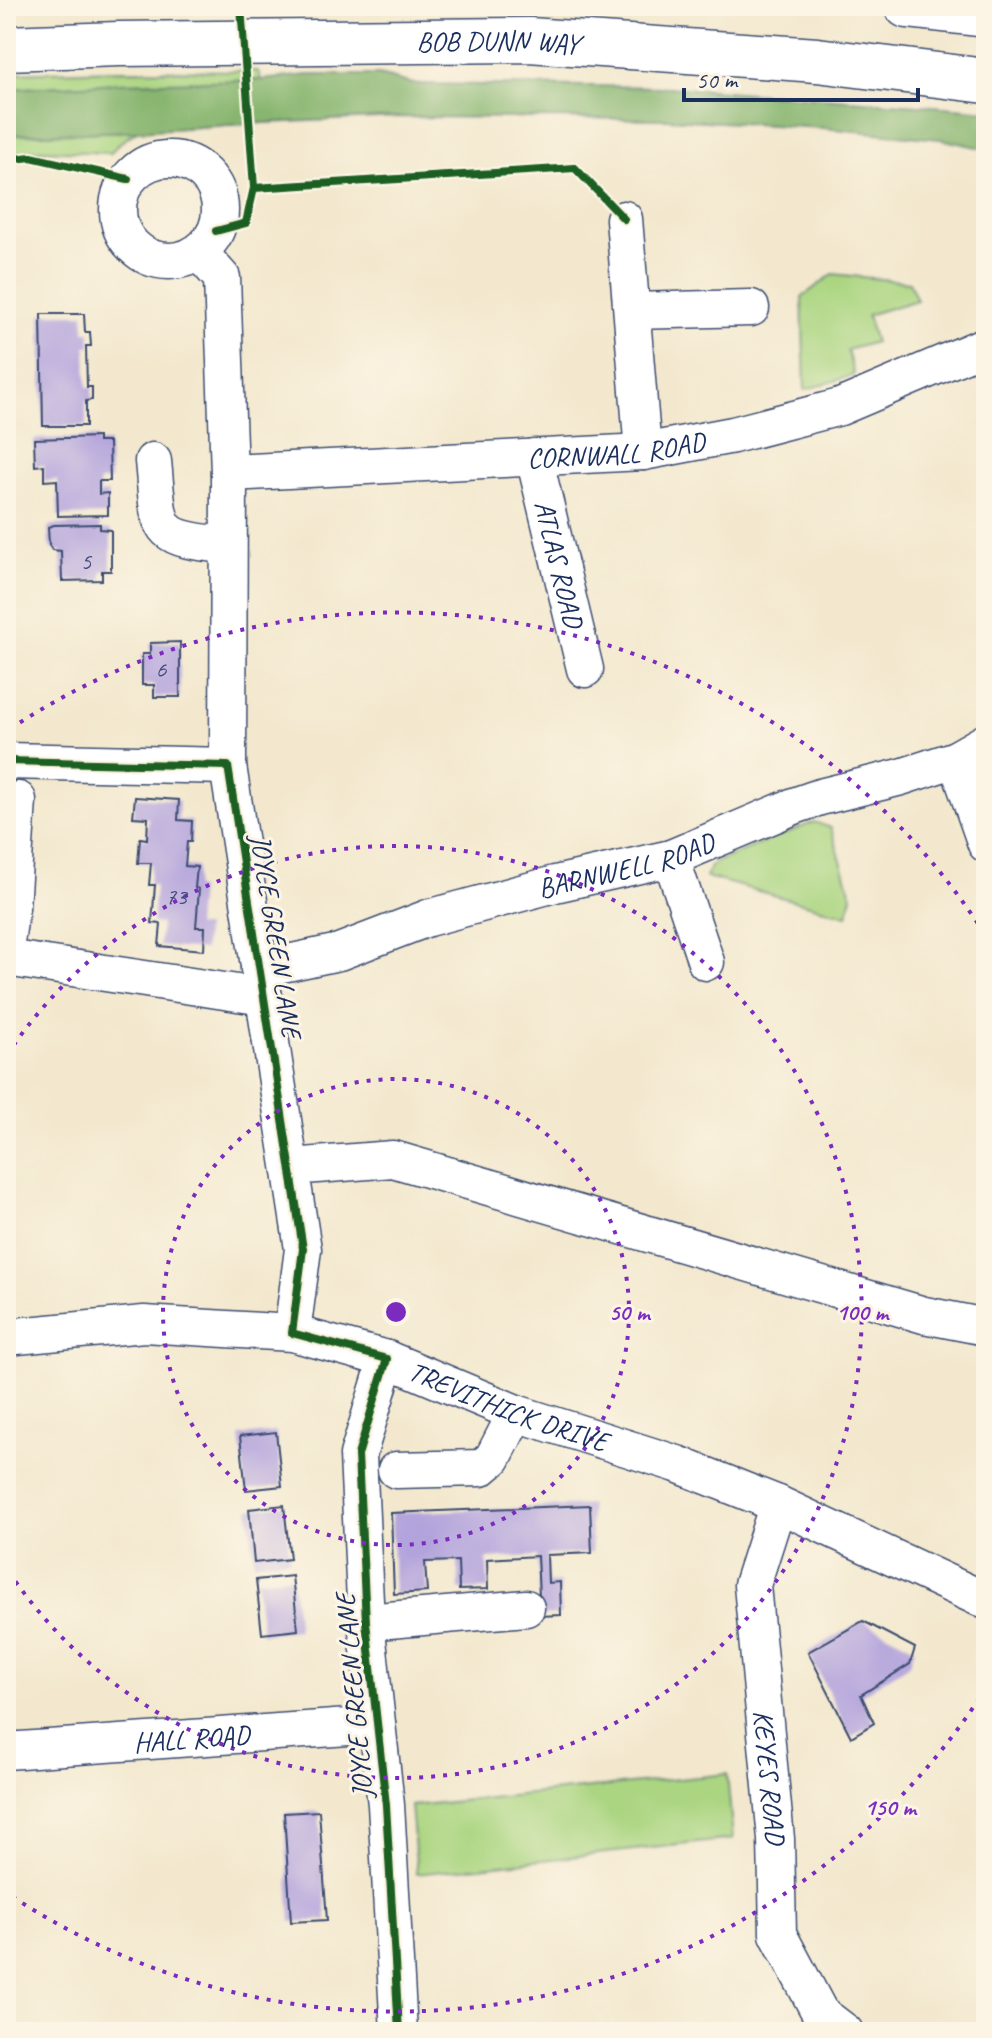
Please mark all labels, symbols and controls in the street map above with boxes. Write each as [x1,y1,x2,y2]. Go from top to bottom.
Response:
street label: BOB DUNN WAY [416,23,586,62]
scale bar [684,52,918,102]
text: 50 m [696,65,739,95]
street label: CORNWALL ROAD [527,423,710,476]
street label: ATLAS ROAD [527,497,592,633]
house number: 5 [81,546,93,576]
house number: 6 [156,654,168,684]
street label: BARNWELL ROAD [534,824,721,906]
street label: JOYCE GREEN LANE [243,830,310,1044]
house number: 73 [165,881,189,911]
text: 50 m [609,1297,652,1327]
text: 100 m [836,1297,890,1327]
centre of rings [382,1298,410,1326]
street label: TREVITHICK DRIVE [404,1353,616,1460]
street label: JOYCE GREEN LANE [327,1588,380,1802]
street label: KEYES ROAD [746,1708,794,1848]
street label: HALL ROAD [132,1717,252,1760]
text: 150 m [864,1792,918,1822]

